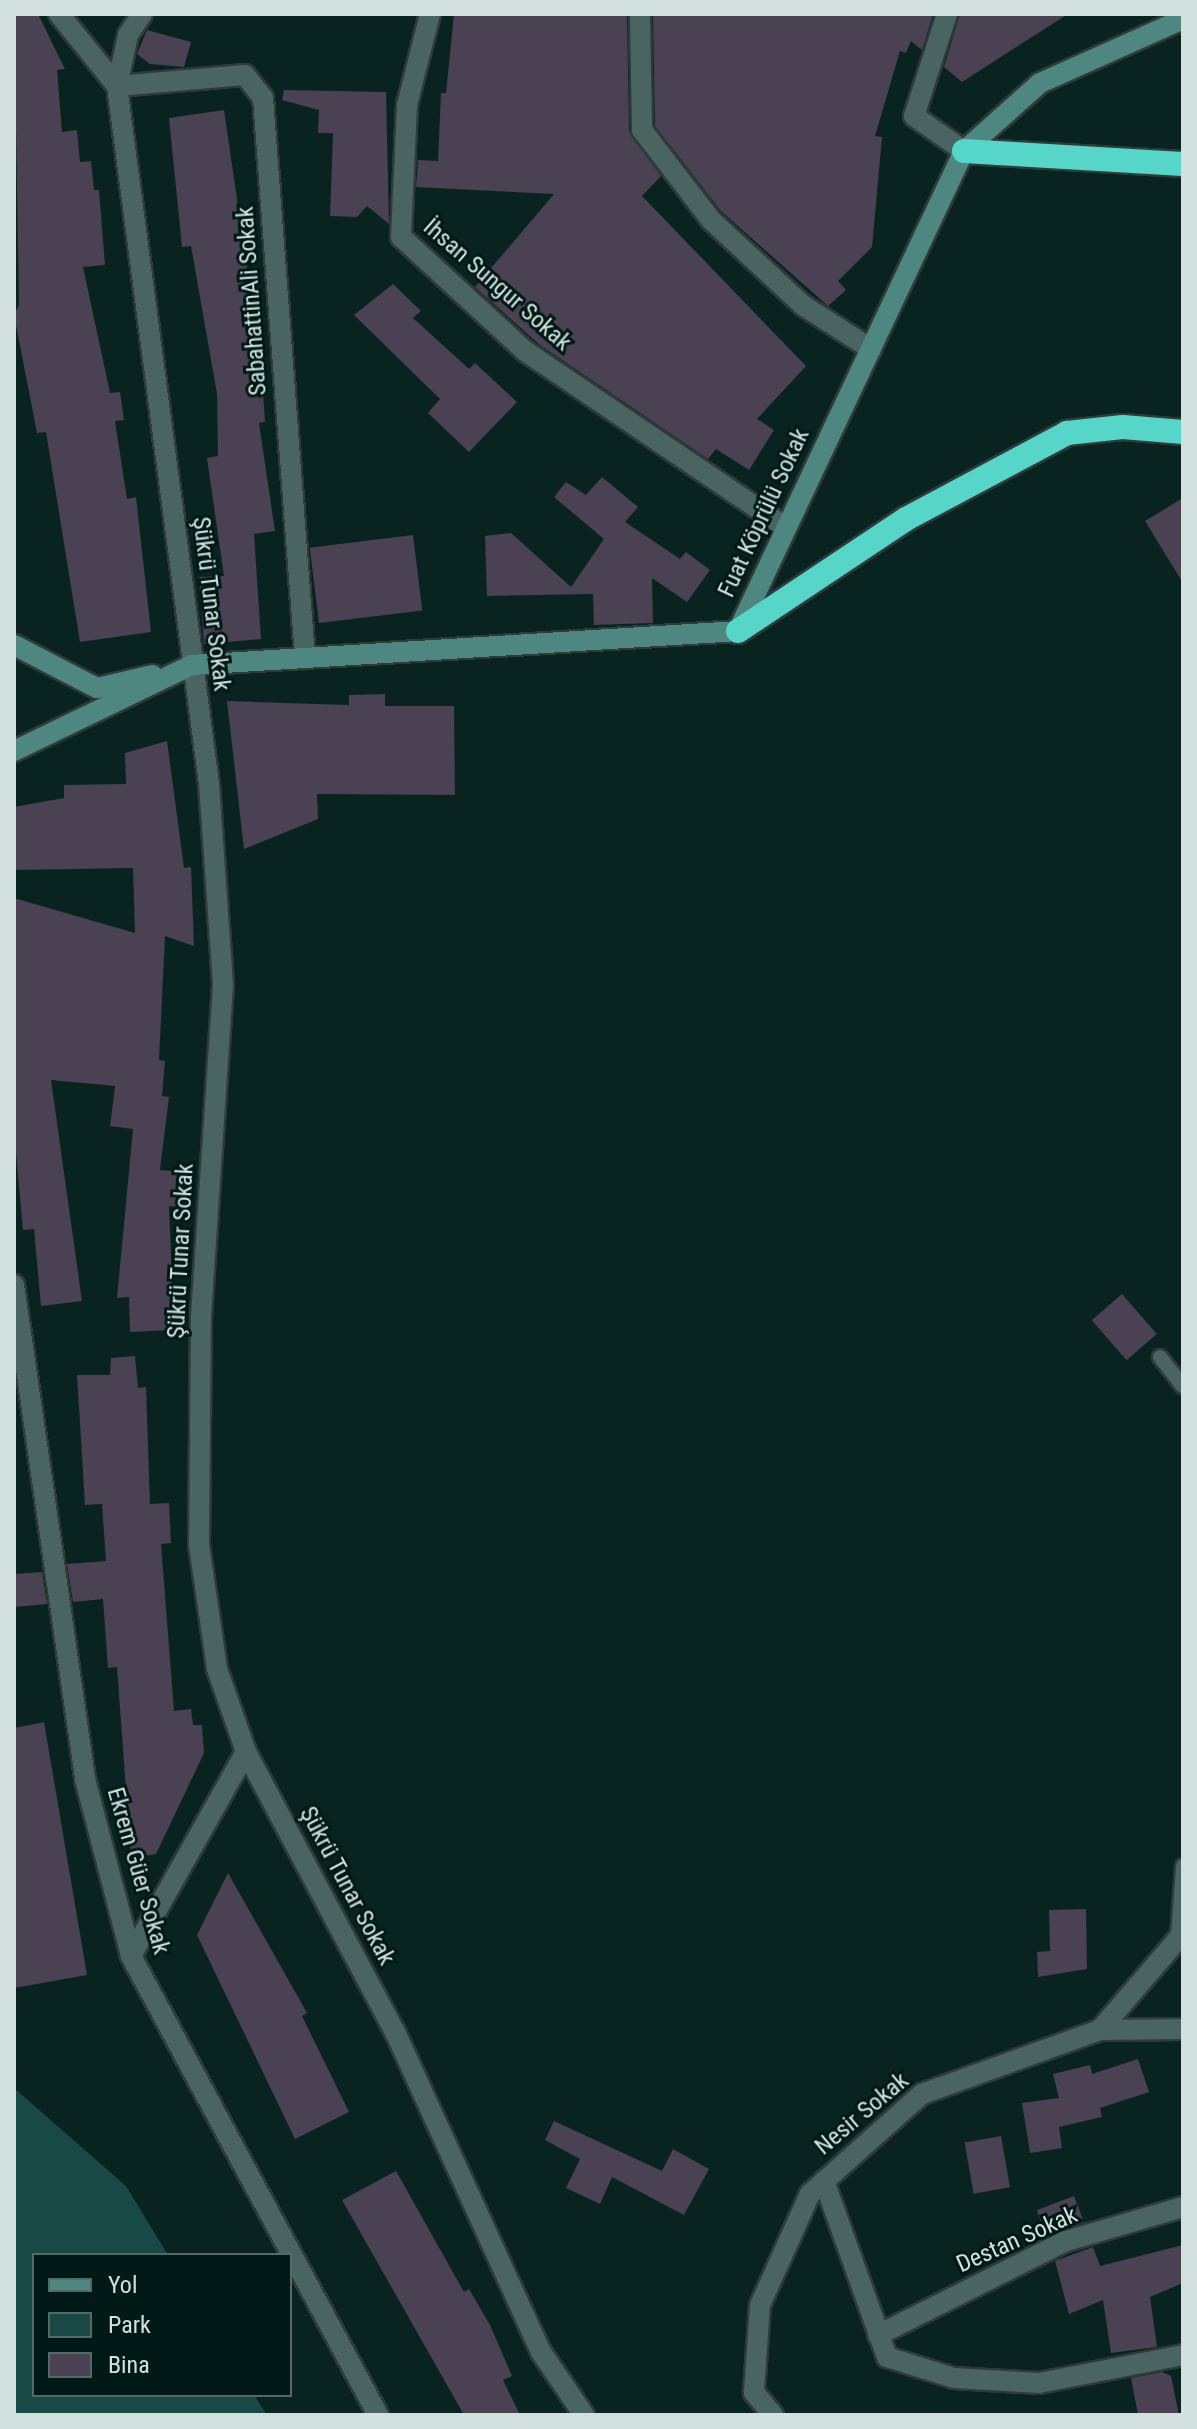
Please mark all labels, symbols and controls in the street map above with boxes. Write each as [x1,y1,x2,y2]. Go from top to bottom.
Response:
street label: SabahattinAli Sokak [231,205,273,397]
street label: İhsan Sungur Sokak [417,213,577,357]
street label: Fuat Köprülü Sokak [712,424,816,602]
street label: Şükrü Tunar Sokak [186,515,236,693]
street label: Şükrü Tunar Sokak [162,1162,200,1340]
street label: Ekrem Güer Sokak [100,1784,176,1958]
street label: Şükrü Tunar Sokak [293,1802,401,1970]
street label: Nesir Sokak [809,2067,915,2161]
street label: Destan Sokak [952,2201,1082,2279]
legend [32,2253,292,2397]
text: Yol [108,2271,137,2299]
text: Park [108,2311,151,2339]
text: Bina [108,2351,150,2379]

